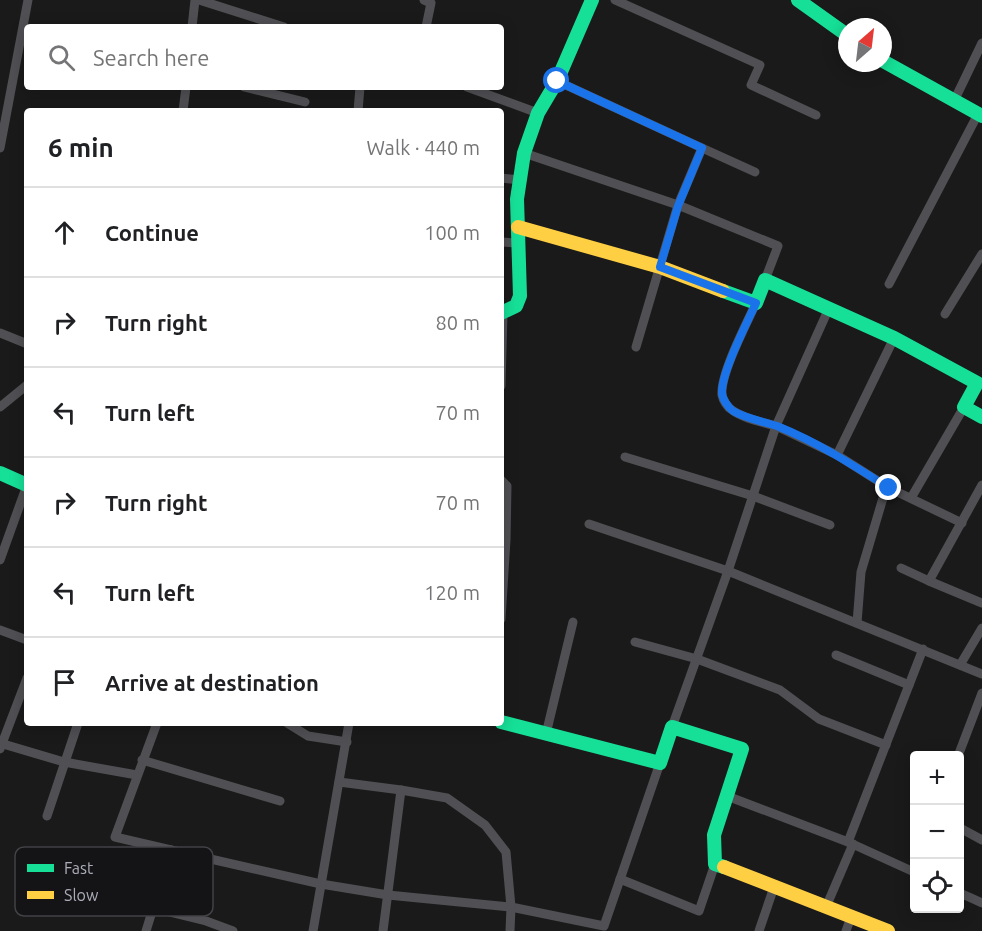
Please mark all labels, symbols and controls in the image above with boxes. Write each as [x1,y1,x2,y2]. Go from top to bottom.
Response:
north arrow [838,18,892,72]
search box [24,24,504,90]
icon: search [45,41,78,74]
text: Search here [93,45,209,70]
route start [543,67,569,93]
text: 6 min [48,133,114,162]
text: Walk · 440 m [367,136,480,159]
icon: ahead [48,216,81,249]
text: Continue [105,220,199,245]
text: 100 m [424,221,480,244]
icon: right [48,306,81,339]
text: Turn right [105,310,207,335]
text: 80 m [436,311,480,334]
icon: left [48,396,81,429]
text: Turn left [105,400,195,425]
text: 70 m [436,401,480,424]
route end [875,474,901,500]
icon: right [48,486,81,519]
text: Turn right [105,490,207,515]
text: 70 m [436,491,480,514]
icon: left [48,576,81,609]
text: Turn left [105,580,195,605]
text: 120 m [424,581,480,604]
icon: arrive [48,666,81,699]
text: Arrive at destination [105,670,319,695]
map controls [910,751,964,913]
button: + [910,751,964,805]
button: − [910,805,964,859]
legend [15,847,213,916]
text: Fast [64,859,94,877]
button: locate [910,859,964,913]
text: Slow [64,886,99,904]

